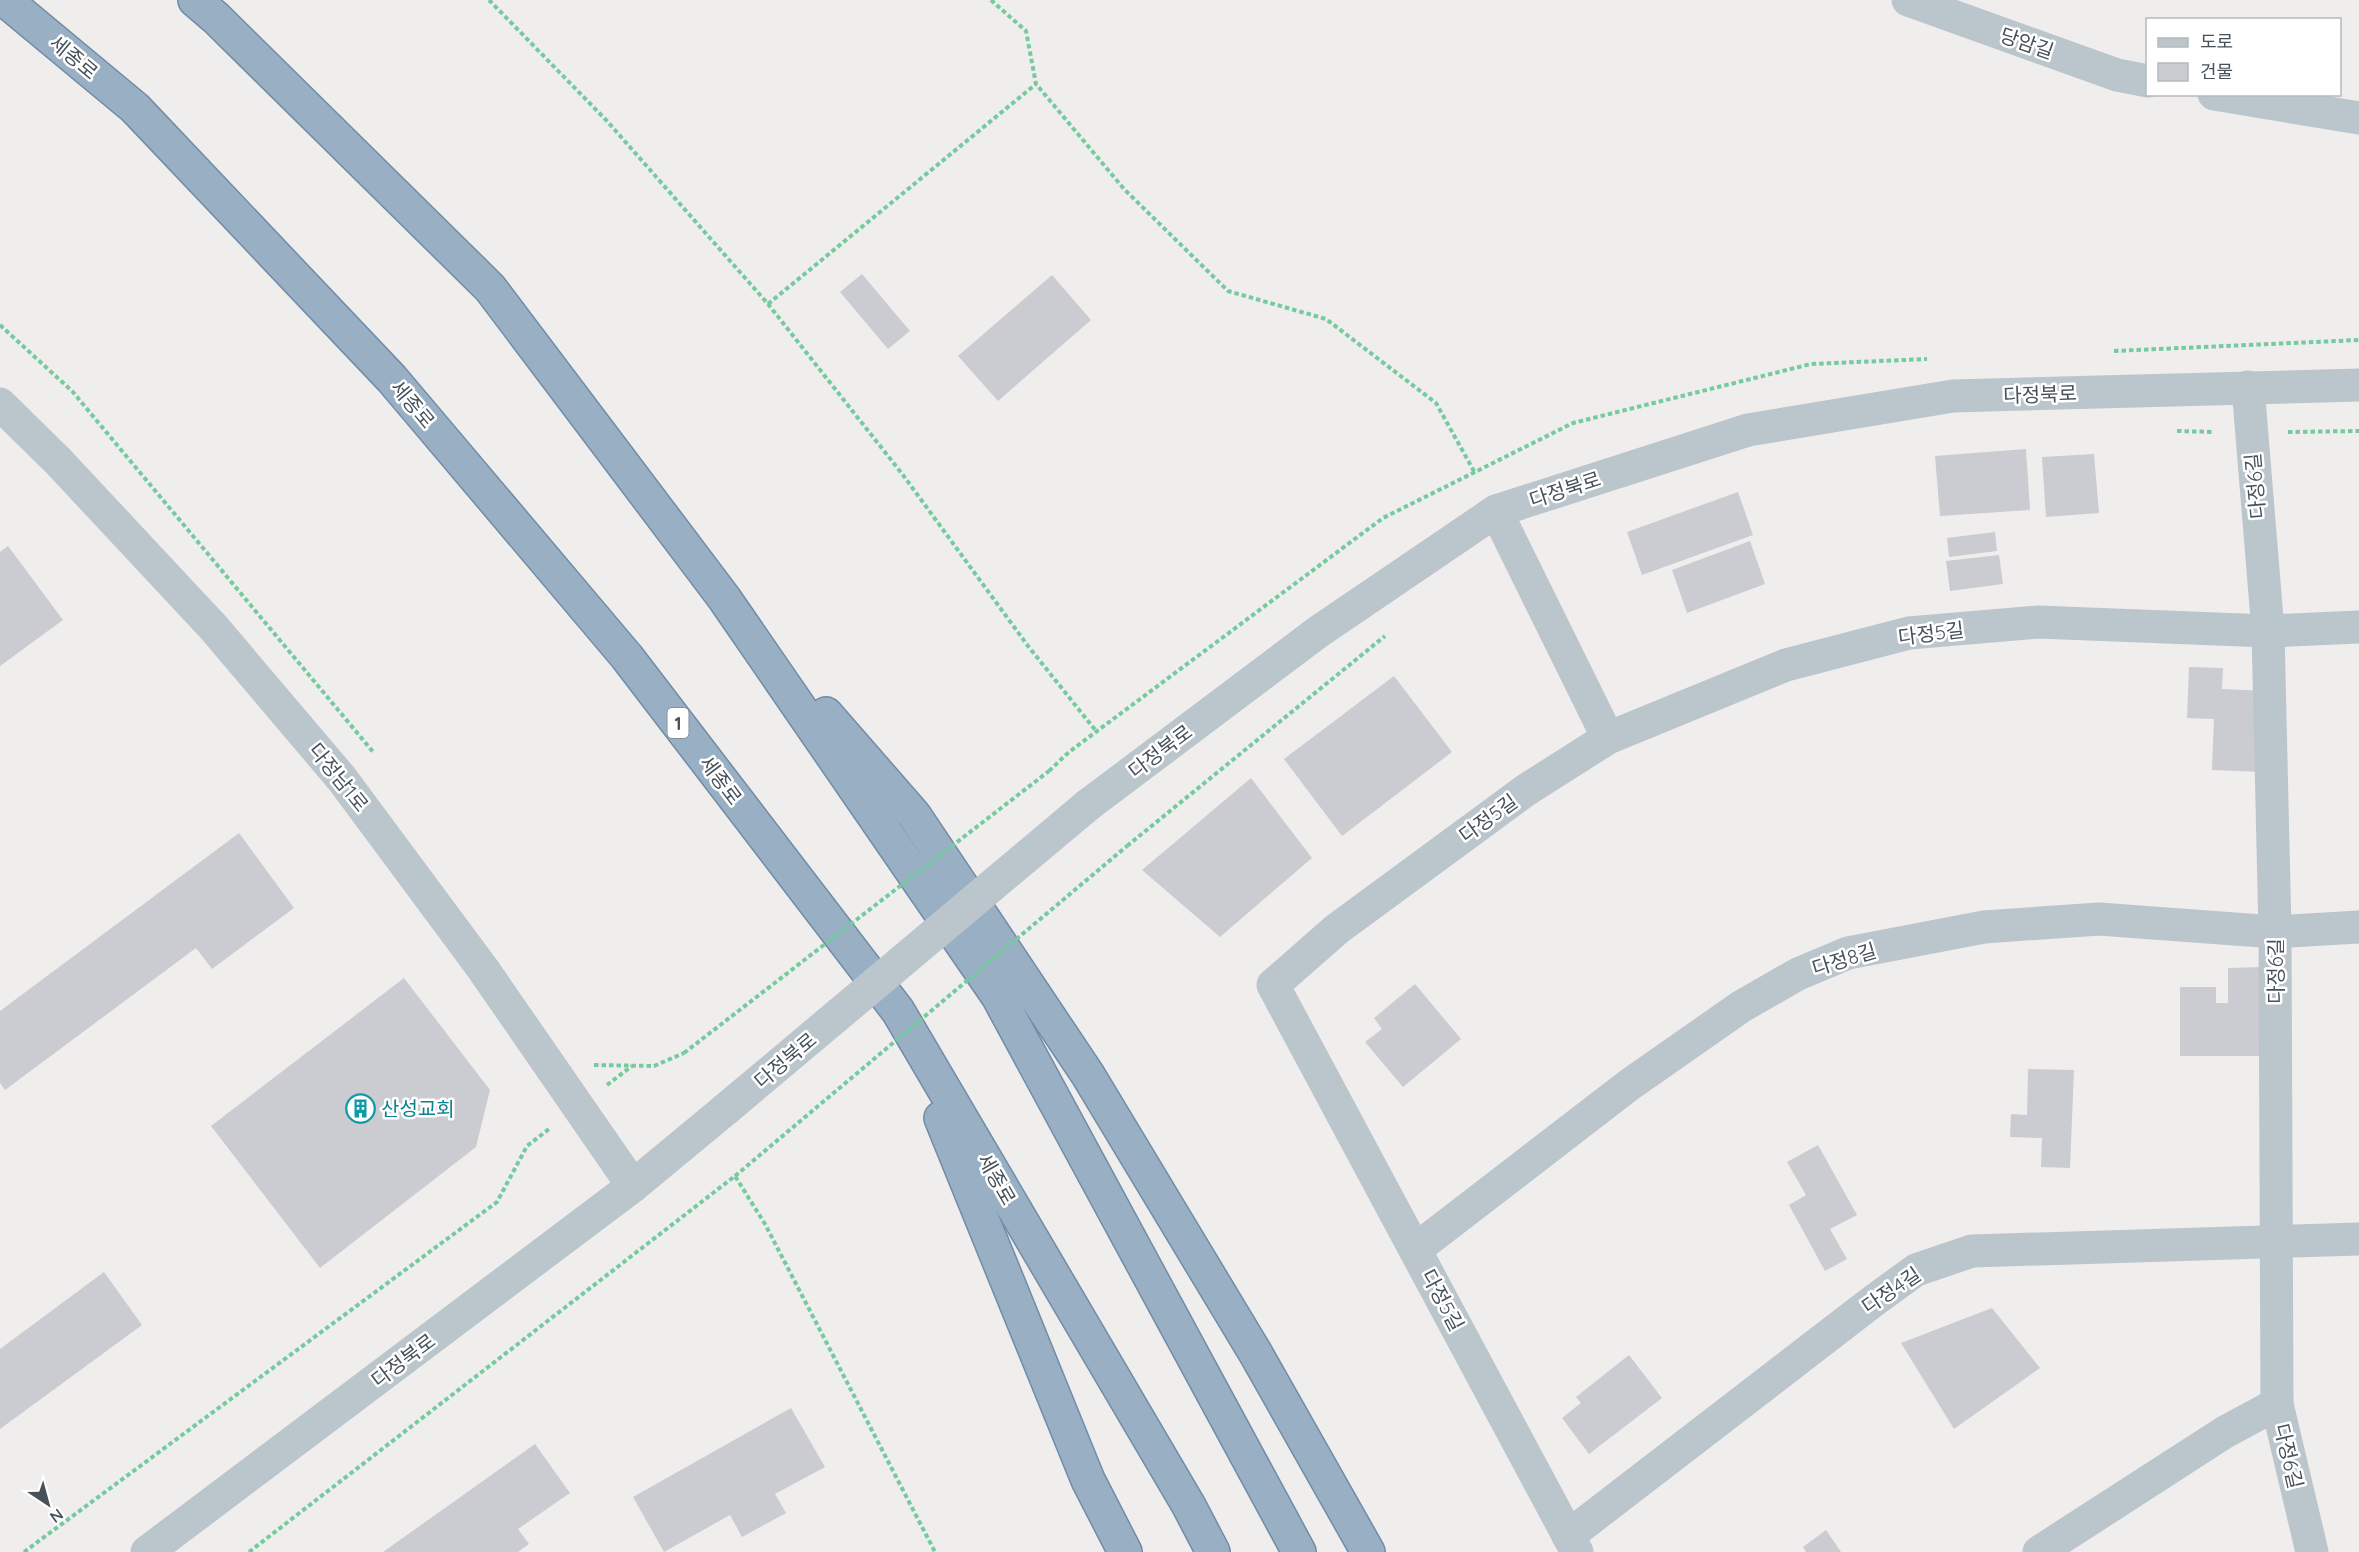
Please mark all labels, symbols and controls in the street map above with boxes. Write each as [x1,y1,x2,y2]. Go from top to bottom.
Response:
legend [2146,18,2341,96]
street label: 당암길 [1997,22,2057,64]
street label: 세종로 [45,30,103,84]
text: 도로 [2200,30,2233,53]
text: 건물 [2200,60,2233,83]
street label: 세종로 [386,375,440,433]
street label: 다정북로 [2003,380,2077,408]
street label: 다정6길 [2240,452,2270,520]
street label: 다정북로 [1526,466,1604,512]
street label: 다정5길 [1897,617,1965,649]
road number: 1 [668,708,688,738]
street label: 다정북로 [1123,719,1197,783]
street label: 다정남1로 [304,738,374,816]
street label: 세종로 [694,750,748,810]
street label: 다정5길 [1454,788,1522,848]
street label: 다정8길 [1809,937,1879,981]
street label: 다정6길 [2263,938,2288,1004]
street label: 다정북로 [749,1027,821,1093]
building icon: 산성교회 [344,1092,376,1124]
place label: 산성교회 [381,1096,455,1121]
street label: 세종로 [972,1149,1022,1209]
street label: 다정4길 [1857,1261,1925,1319]
street label: 다정5길 [1416,1265,1470,1335]
street label: 다정북로 [366,1328,440,1392]
street label: 다정6길 [2269,1421,2309,1491]
north arrow [18,1474,78,1534]
text: N [46,1505,67,1528]

